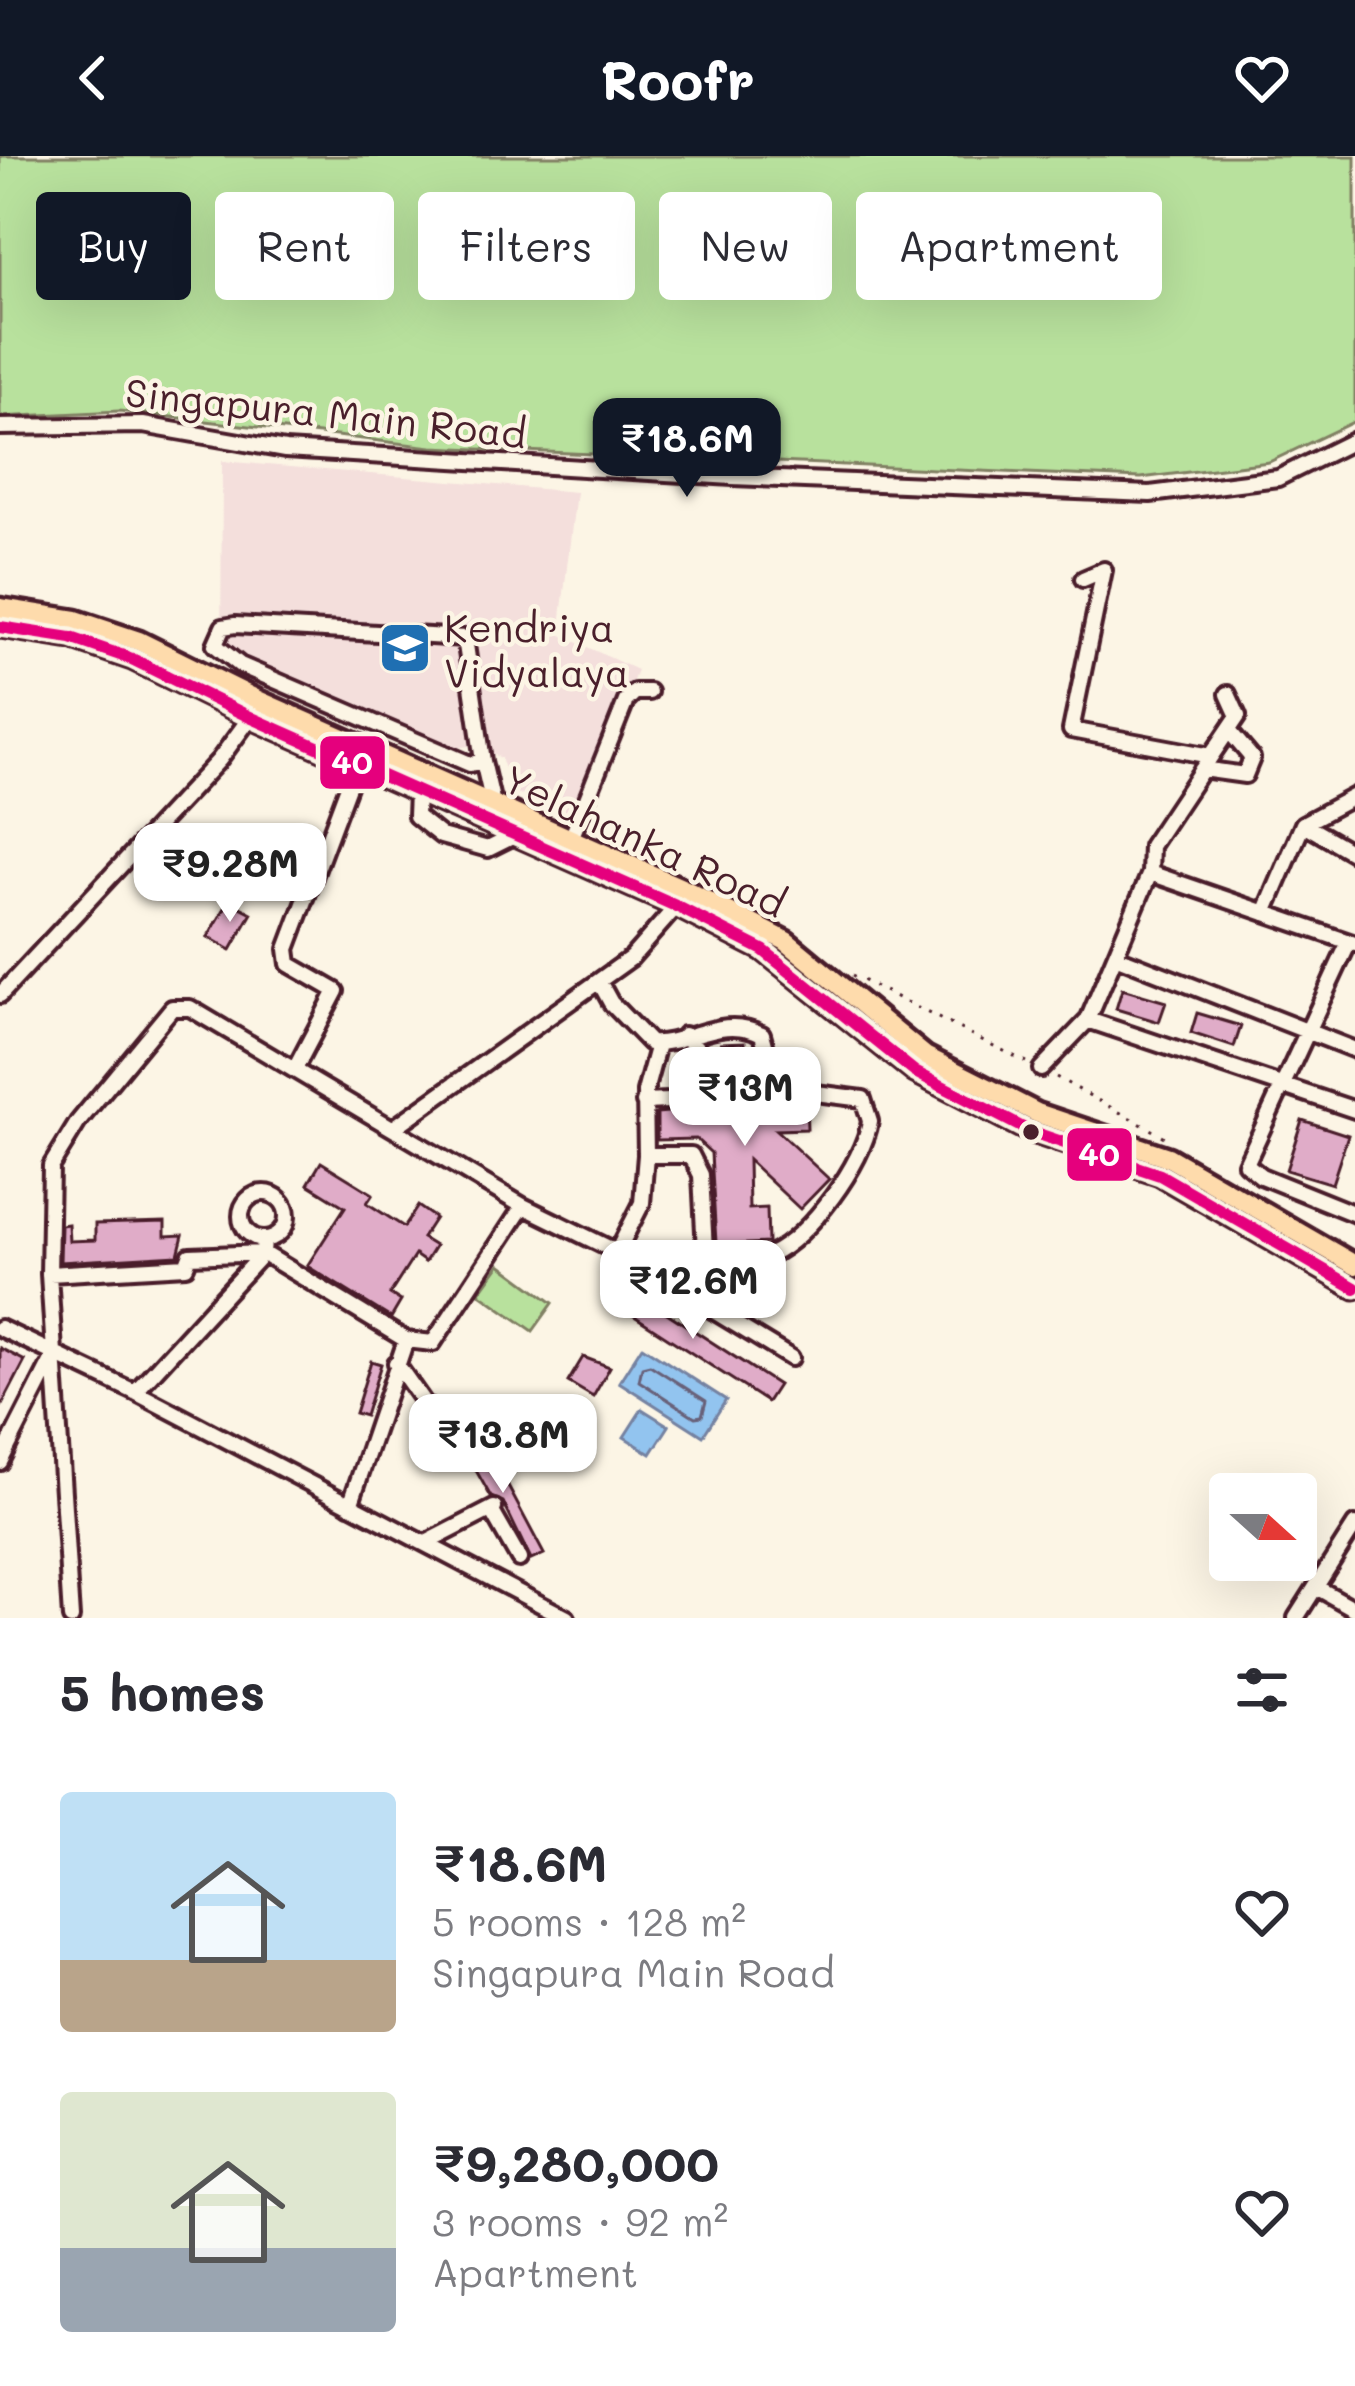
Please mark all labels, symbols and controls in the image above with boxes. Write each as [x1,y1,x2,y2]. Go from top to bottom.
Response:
text: Roofr [600,43,755,114]
icon: back [60,45,126,111]
icon: heart [1229,45,1295,111]
chip: Buy [36,192,191,300]
chip: Rent [215,192,394,300]
chip: Filters [418,192,635,300]
chip: New [659,192,832,300]
chip: Apartment [856,192,1162,300]
street label: Singapura Main Road [123,366,529,459]
pin: ₹18.6M [589,398,785,500]
text: ₹18.6M [620,411,754,462]
place label: Kendriya Vidyalaya [444,601,629,697]
school or university icon: Kendriya Vidyalaya [377,620,433,676]
line badge: 40 [318,734,387,791]
text: 40 [331,739,373,782]
street label: Yelahanka Road [495,752,795,928]
pin: ₹9.28M [132,823,328,925]
text: ₹9.28M [161,836,299,887]
pin: ₹13M [674,1047,816,1149]
text: ₹13M [696,1060,794,1111]
unlabelled marker [1020,1121,1042,1143]
line badge: 40 [1065,1126,1134,1183]
text: 40 [1078,1131,1120,1174]
pin: ₹12.6M [595,1240,791,1342]
text: ₹12.6M [627,1253,759,1304]
pin: ₹13.8M [405,1394,601,1496]
text: ₹13.8M [436,1407,570,1458]
north arrow [1209,1473,1317,1581]
map controls [1209,1473,1317,1581]
text: 5 homes [60,1657,265,1724]
icon: filters [1229,1657,1295,1723]
text: ₹18.6M [432,1828,608,1895]
icon: home [156,1840,300,1984]
icon: heart [1229,1879,1295,1945]
text: 5 rooms · 128 m² [432,1895,746,1946]
text: Singapura Main Road [432,1946,835,1997]
text: ₹9,280,000 [432,2128,719,2195]
icon: home [156,2140,300,2284]
icon: heart [1229,2179,1295,2245]
text: 3 rooms · 92 m² [432,2195,728,2246]
text: Apartment [432,2246,638,2297]

